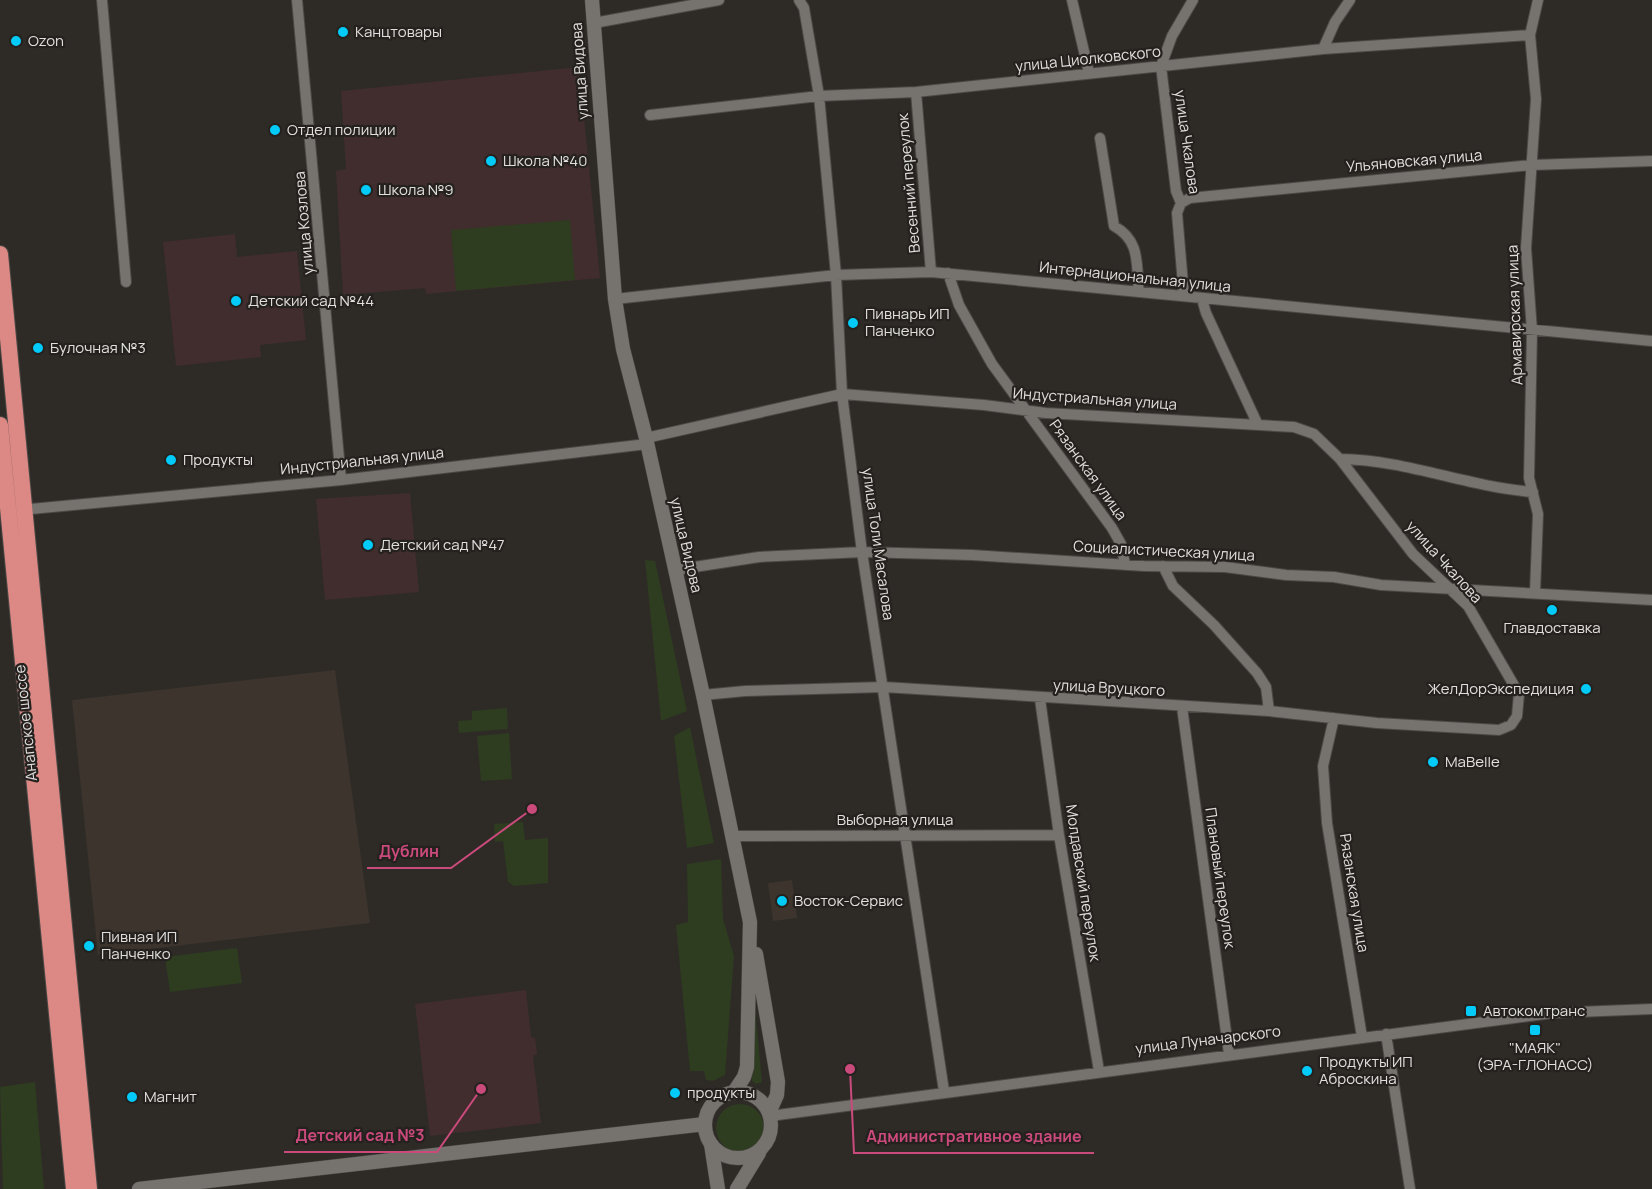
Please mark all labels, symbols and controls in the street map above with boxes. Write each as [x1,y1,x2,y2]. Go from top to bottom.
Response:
place label: Канцтовары [355,21,442,42]
street label: улица Видова [566,22,593,120]
marker: Канцтовары [336,25,350,39]
place label: Ozon [28,30,64,51]
marker: Ozon [9,34,23,48]
street label: улица Циолковского [1014,40,1162,77]
street label: улица Чкалова [1170,89,1205,195]
street label: Весенний переулок [892,112,925,254]
place label: Отдел полиции [287,119,396,140]
marker: Отдел полиции [268,123,282,137]
street label: Ульяновская улица [1345,144,1483,177]
place label: Школа №40 [503,150,587,171]
marker: Школа №40 [484,154,498,168]
street label: улица Козлова [289,170,318,276]
place label: Школа №9 [378,179,454,200]
marker: Школа №9 [359,183,373,197]
street label: Армавирская улица [1502,245,1527,385]
street label: Интернациональная улица [1038,256,1232,297]
place label: Детский сад №44 [248,290,374,311]
marker: Детский сад №44 [229,294,243,308]
place label: Пивнарь ИП Панченко [865,303,950,341]
marker: Пивнарь ИП Панченко [846,316,860,330]
place label: Булочная №3 [50,337,146,358]
marker: Булочная №3 [31,341,45,355]
street label: Индустриальная улица [1012,382,1178,415]
street label: Рязанская улица [1045,415,1132,524]
street label: Индустриальная улица [279,441,445,480]
place label: Продукты [183,449,253,470]
marker: Продукты [164,453,178,467]
street label: улица Толи Масалова [857,466,900,621]
street label: улица Видова [665,495,708,595]
street label: улица Чкалова [1402,516,1487,608]
place label: Детский сад №47 [380,534,505,555]
street label: Социалистическая улица [1073,535,1255,566]
marker: Детский сад №47 [361,538,375,552]
marker: Главдоставка [1545,603,1559,617]
place label: Главдоставка [1503,617,1601,638]
street label: Анапское шоссе [9,664,42,782]
street label: улица Вруцкого [1052,674,1166,701]
place label: ЖелДорЭкспедиция [1428,678,1574,699]
marker: ЖелДорЭкспедиция [1579,682,1593,696]
place label: MaBelle [1445,751,1500,772]
marker: MaBelle [1426,755,1440,769]
street label: Молдавский переулок [1061,803,1106,963]
street label: Плановый переулок [1200,806,1241,950]
street label: Выборная улица [837,809,953,830]
street label: Рязанская улица [1335,832,1374,954]
callout: Дублин [367,834,451,868]
text: Дублин [379,840,439,862]
place label: Восток-Сервис [794,890,903,911]
marker: Восток-Сервис [775,894,789,908]
place label: Пивная ИП Панченко [101,926,177,964]
marker: Пивная ИП Панченко [82,939,96,953]
place label: Автокомтранс [1483,1000,1585,1021]
marker: Автокомтранс [1464,1004,1478,1018]
street label: улица Луначарского [1134,1020,1282,1059]
marker: "МАЯК" (ЭРА-ГЛОНАСС) [1528,1023,1542,1037]
place label: "МАЯК" (ЭРА-ГЛОНАСС) [1477,1037,1593,1075]
place label: Продукты ИП Аброскина [1319,1051,1413,1089]
marker: Продукты ИП Аброскина [1300,1064,1314,1078]
place label: продукты [687,1082,755,1103]
place label: Магнит [144,1086,197,1107]
marker: продукты [668,1086,682,1100]
marker: Магнит [125,1090,139,1104]
callout: Детский сад №3 [284,1118,437,1152]
callout: Административное здание [854,1119,1094,1153]
text: Детский сад №3 [295,1124,425,1146]
text: Административное здание [866,1125,1082,1147]

